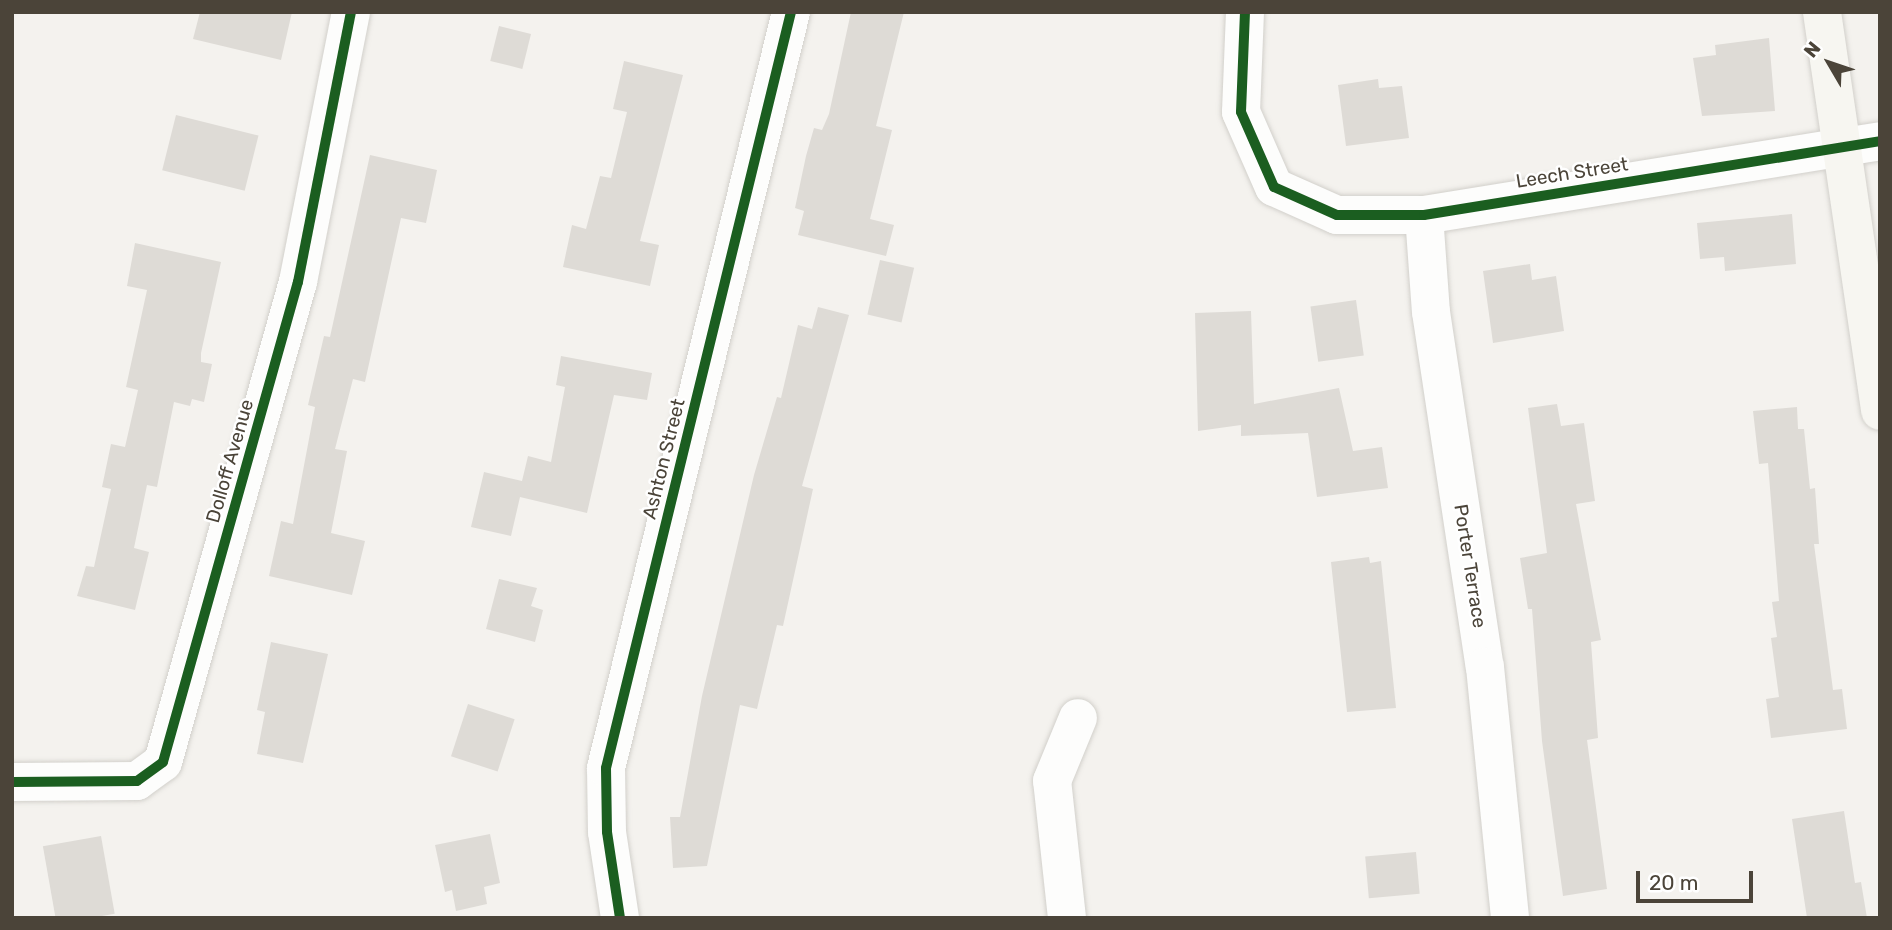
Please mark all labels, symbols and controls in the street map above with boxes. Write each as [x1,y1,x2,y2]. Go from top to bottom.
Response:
north arrow [1794,28,1864,98]
text: N [1799,37,1826,62]
street label: Leech Street [1514,153,1630,193]
street label: Dolloff Avenue [201,396,259,526]
street label: Ashton Street [638,396,690,522]
street label: Porter Terrace [1449,502,1491,630]
scale bar [1640,856,1757,900]
text: 20 m [1649,870,1698,895]

